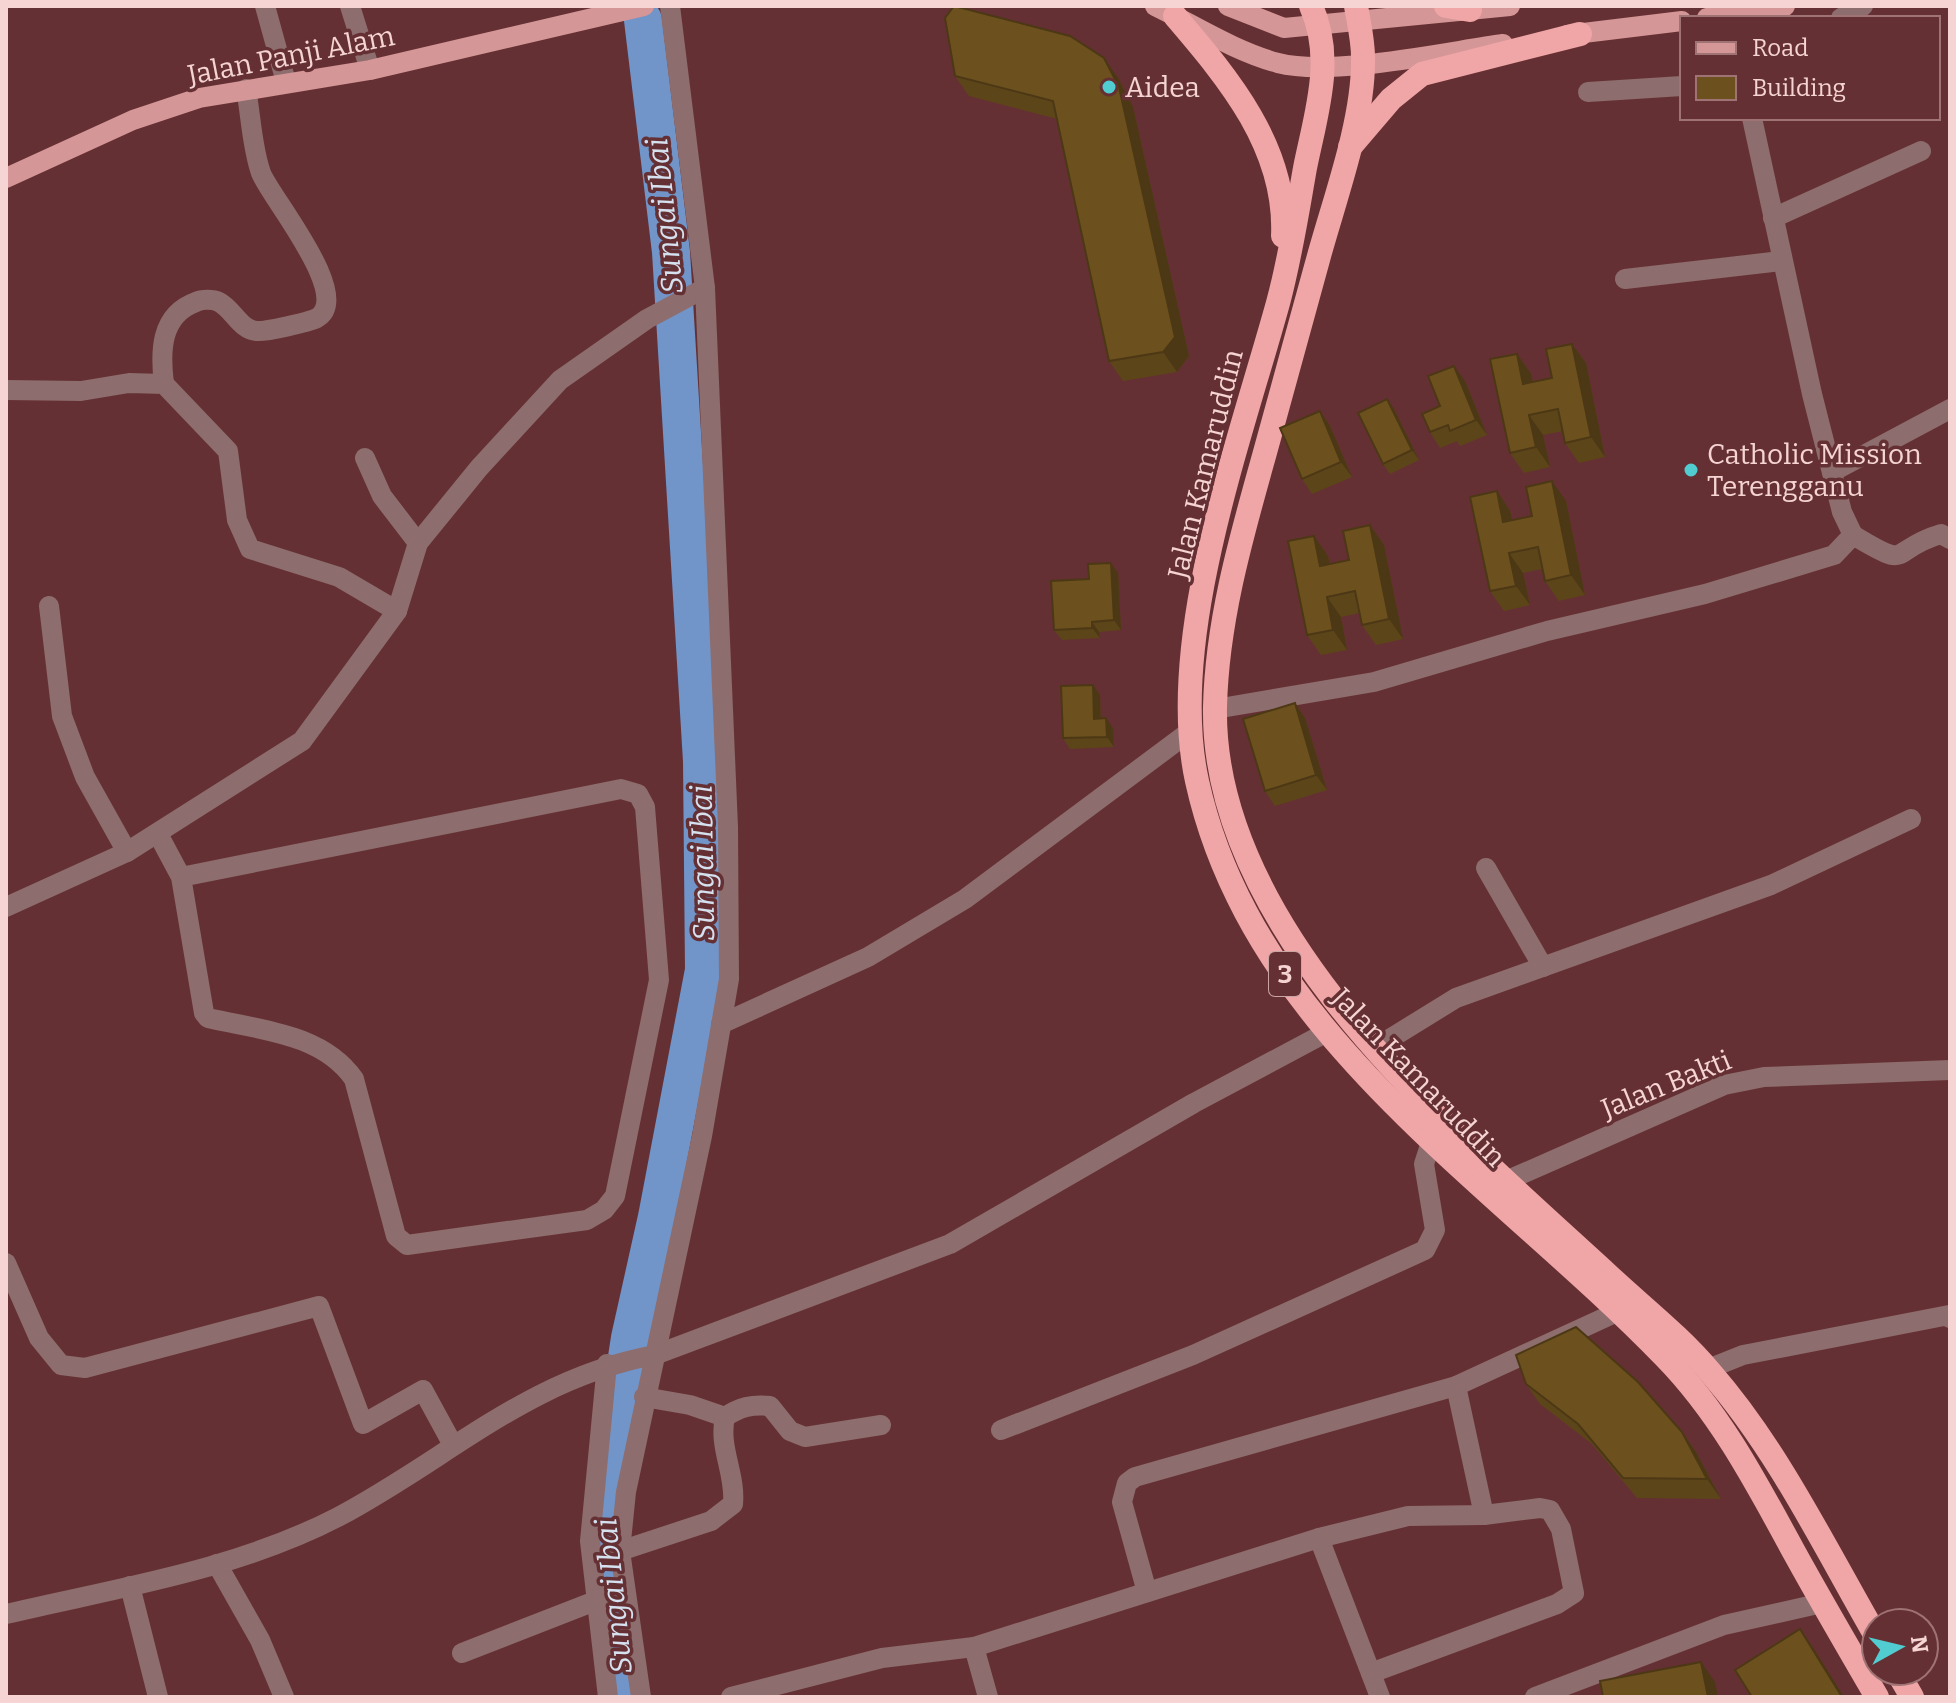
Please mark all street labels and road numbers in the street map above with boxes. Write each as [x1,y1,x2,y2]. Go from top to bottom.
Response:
street label: Jalan Panji Alam [184,19,398,92]
street label: Jalan Kamaruddin [1161,346,1250,583]
road number: 3 [1269,952,1301,996]
street label: Jalan Kamaruddin [1324,981,1512,1174]
street label: Jalan Bakti [1596,1044,1736,1126]

